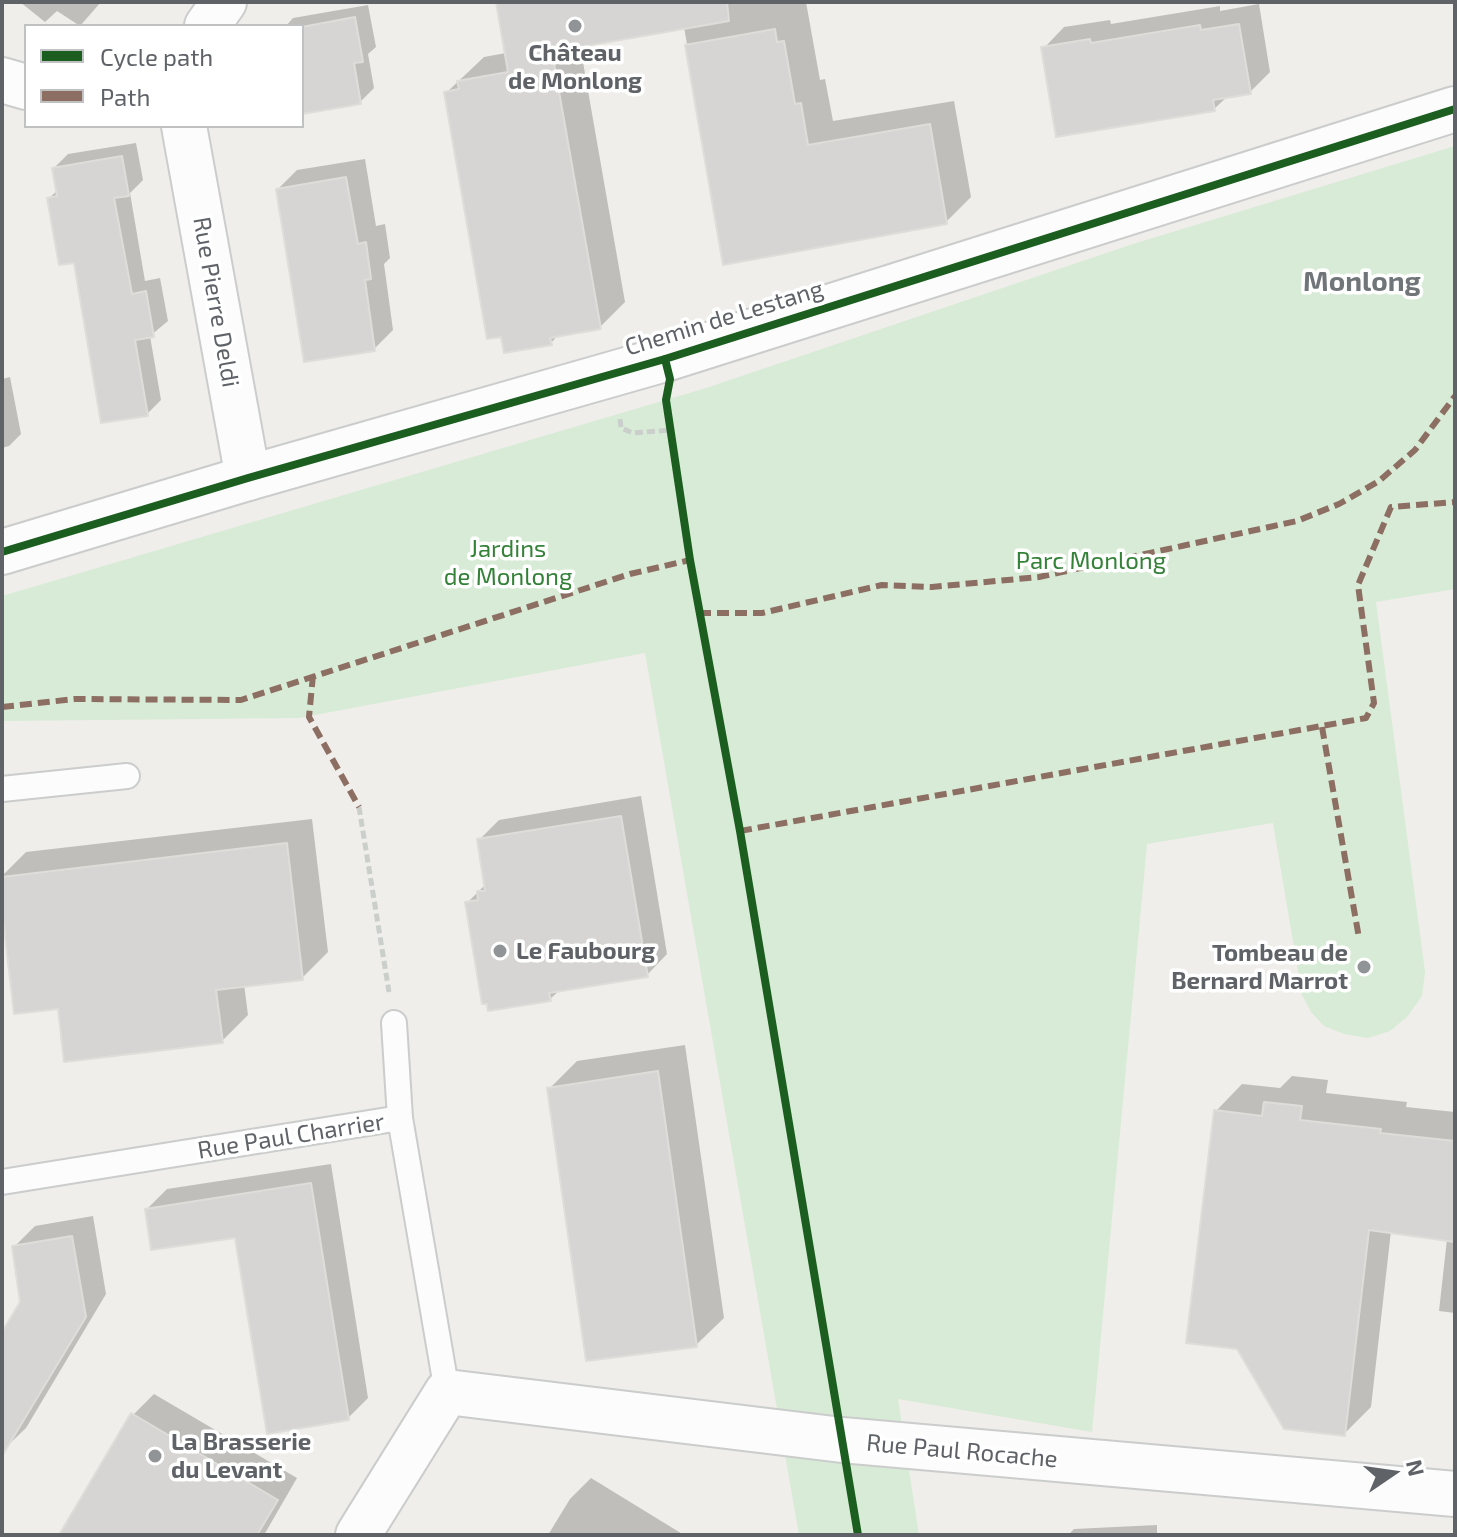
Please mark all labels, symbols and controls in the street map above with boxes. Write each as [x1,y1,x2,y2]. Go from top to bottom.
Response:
marker: Château de Monlong [566,17,584,35]
legend [24,24,304,128]
place label: Château de Monlong [508,39,642,95]
text: Cycle path [100,42,213,71]
text: Path [100,82,150,111]
street label: Rue Pierre Deldi [187,215,245,389]
district label: Monlong [1303,265,1421,299]
street label: Chemin de Lestang [621,274,827,362]
park label: Jardins de Monlong [444,535,572,591]
park label: Parc Monlong [1016,547,1166,575]
place label: Le Faubourg [516,937,655,965]
place label: Tombeau de Bernard Marrot [1171,939,1348,995]
marker: Le Faubourg [491,942,509,960]
marker: Tombeau de Bernard Marrot [1355,958,1373,976]
street label: Rue Paul Charrier [196,1107,386,1165]
place label: La Brasserie du Levant [171,1428,311,1484]
street label: Rue Paul Rocache [865,1428,1059,1474]
north arrow [1353,1433,1433,1513]
marker: La Brasserie du Levant [146,1447,164,1465]
text: N [1402,1457,1431,1478]

